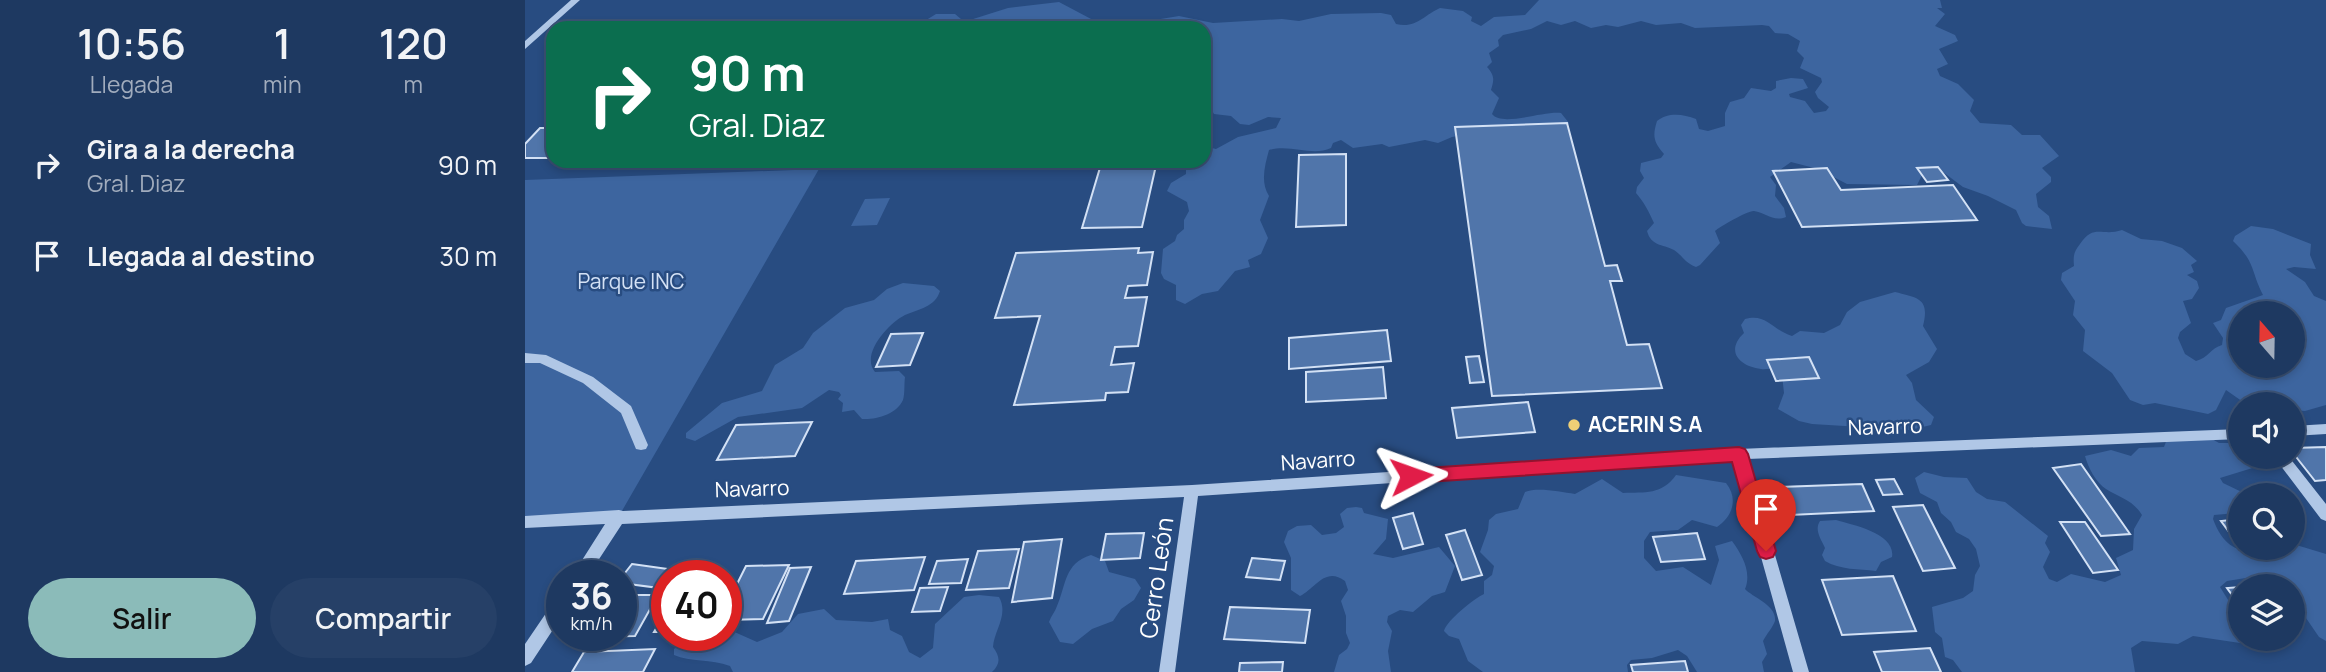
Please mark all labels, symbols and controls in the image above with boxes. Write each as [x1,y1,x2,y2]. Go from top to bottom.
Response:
text: 10:56 [77,14,186,72]
text: 1 [273,14,291,72]
text: 120 [379,14,448,72]
text: 90 m [689,39,806,106]
icon: right [574,49,665,140]
text: Llegada [90,68,173,100]
text: min [263,68,302,100]
text: m [404,68,423,100]
text: Gral. Diaz [689,103,826,147]
text: Gira a la derecha [87,131,295,167]
icon: right [28,146,66,184]
text: 90 m [438,147,497,183]
text: Gral. Diaz [87,167,185,199]
icon: arrive [28,237,66,275]
text: Llegada al destino [87,238,315,274]
text: 30 m [440,238,497,274]
park label: Parque INC [577,267,685,295]
north arrow [2228,301,2305,378]
map controls [2228,301,2305,651]
button: sound [2228,392,2305,469]
place label: ACERIN S.A [1588,410,1702,438]
street label: Navarro [1847,411,1923,441]
marker: ACERIN S.A [1566,417,1582,433]
position arrow [1374,439,1448,513]
street label: Navarro [1280,443,1356,477]
street label: Navarro [714,473,790,503]
pin [1736,479,1796,551]
button: search [2228,483,2305,560]
icon: arrive [1747,490,1785,528]
street label: Cerro León [1131,515,1180,640]
speed limit sign: 40 [651,560,742,651]
text: 36 [570,572,613,620]
button: layers [2228,574,2305,651]
button: Salir [28,578,256,658]
button: Compartir [270,578,497,658]
text: km/h [571,611,612,635]

